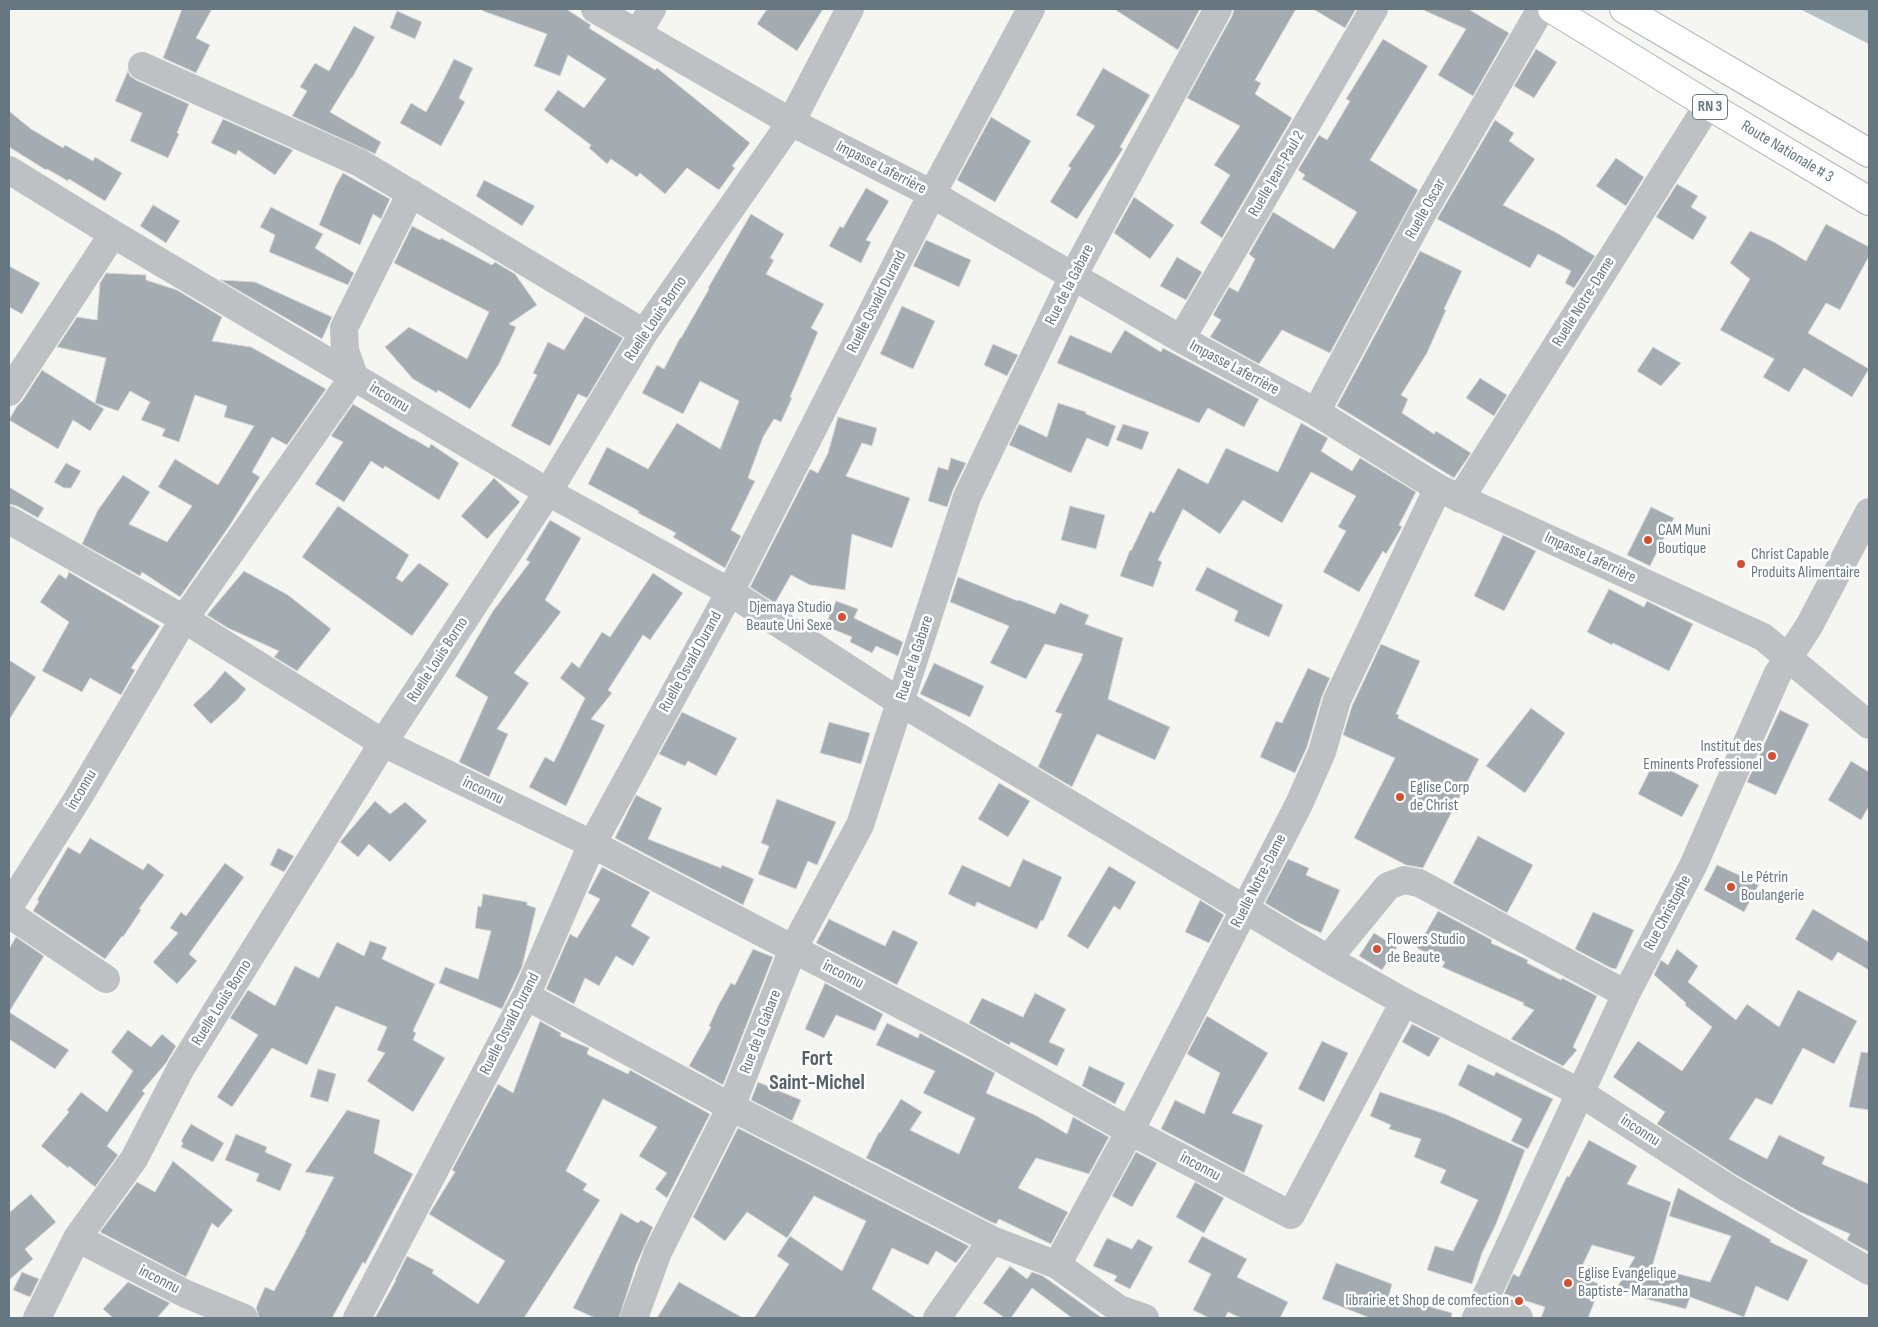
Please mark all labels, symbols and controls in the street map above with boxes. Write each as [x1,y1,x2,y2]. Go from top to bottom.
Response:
road number: RN 3 [1692,94,1728,120]
street label: Route Nationale # 3 [1737,117,1837,187]
street label: Ruelle Jean-Paul 2 [1245,128,1309,220]
street label: Impasse Laferrière [833,137,929,199]
street label: Ruelle Oscar [1402,175,1450,243]
street label: Rue de la Gabare [1041,241,1099,329]
street label: Ruelle Osvald Durand [843,248,911,356]
street label: Ruelle Notre-Dame [1549,253,1619,351]
street label: Ruelle Louis Borno [621,273,691,365]
street label: Impasse Laferrière [1186,336,1282,400]
street label: inconnu [366,379,412,417]
place label: CAM Muni Boutique [1658,521,1711,559]
street label: Impasse Laferrière [1541,528,1639,588]
marker: CAM Muni Boutique [1642,534,1654,546]
place label: Christ Capable Produits Alimentaire [1751,545,1860,583]
marker: Christ Capable Produits Alimentaire [1735,558,1747,570]
place label: Djemaya Studio Beaute Uni Sexe [746,598,832,636]
street label: Ruelle Osvald Durand [655,608,727,716]
marker: Djemaya Studio Beaute Uni Sexe [836,611,848,623]
street label: Rue de la Gabare [892,613,938,703]
street label: Ruelle Louis Borno [403,614,473,706]
place label: Institut des Eminents Professionel [1643,737,1762,775]
marker: Institut des Eminents Professionel [1766,750,1778,762]
street label: inconnu [63,767,101,813]
street label: inconnu [459,773,507,809]
place label: Eglise Corp de Christ [1410,778,1469,816]
marker: Eglise Corp de Christ [1394,791,1406,803]
street label: Ruelle Notre-Dame [1227,831,1291,931]
place label: Le Pétrin Boulangerie [1741,868,1804,906]
street label: Rue Christophe [1640,872,1696,954]
marker: Le Pétrin Boulangerie [1725,881,1737,893]
place label: Flowers Studio de Beaute [1387,930,1465,968]
marker: Flowers Studio de Beaute [1371,943,1383,955]
street label: Ruelle Louis Borno [188,957,256,1049]
street label: inconnu [819,957,867,993]
street label: Ruelle Osvald Durand [476,970,544,1078]
street label: Rue de la Gabare [736,987,786,1077]
district label: Fort Saint-Michel [769,1047,865,1097]
street label: inconnu [1617,1111,1663,1151]
street label: inconnu [1176,1148,1224,1186]
street label: inconnu [135,1262,183,1298]
place label: Eglise Evangelique Baptiste- Maranatha [1578,1264,1688,1302]
marker: Eglise Evangelique Baptiste- Maranatha [1562,1277,1574,1289]
place label: librairie et Shop de comfection [1345,1291,1509,1311]
marker: librairie et Shop de comfection [1513,1295,1525,1307]

